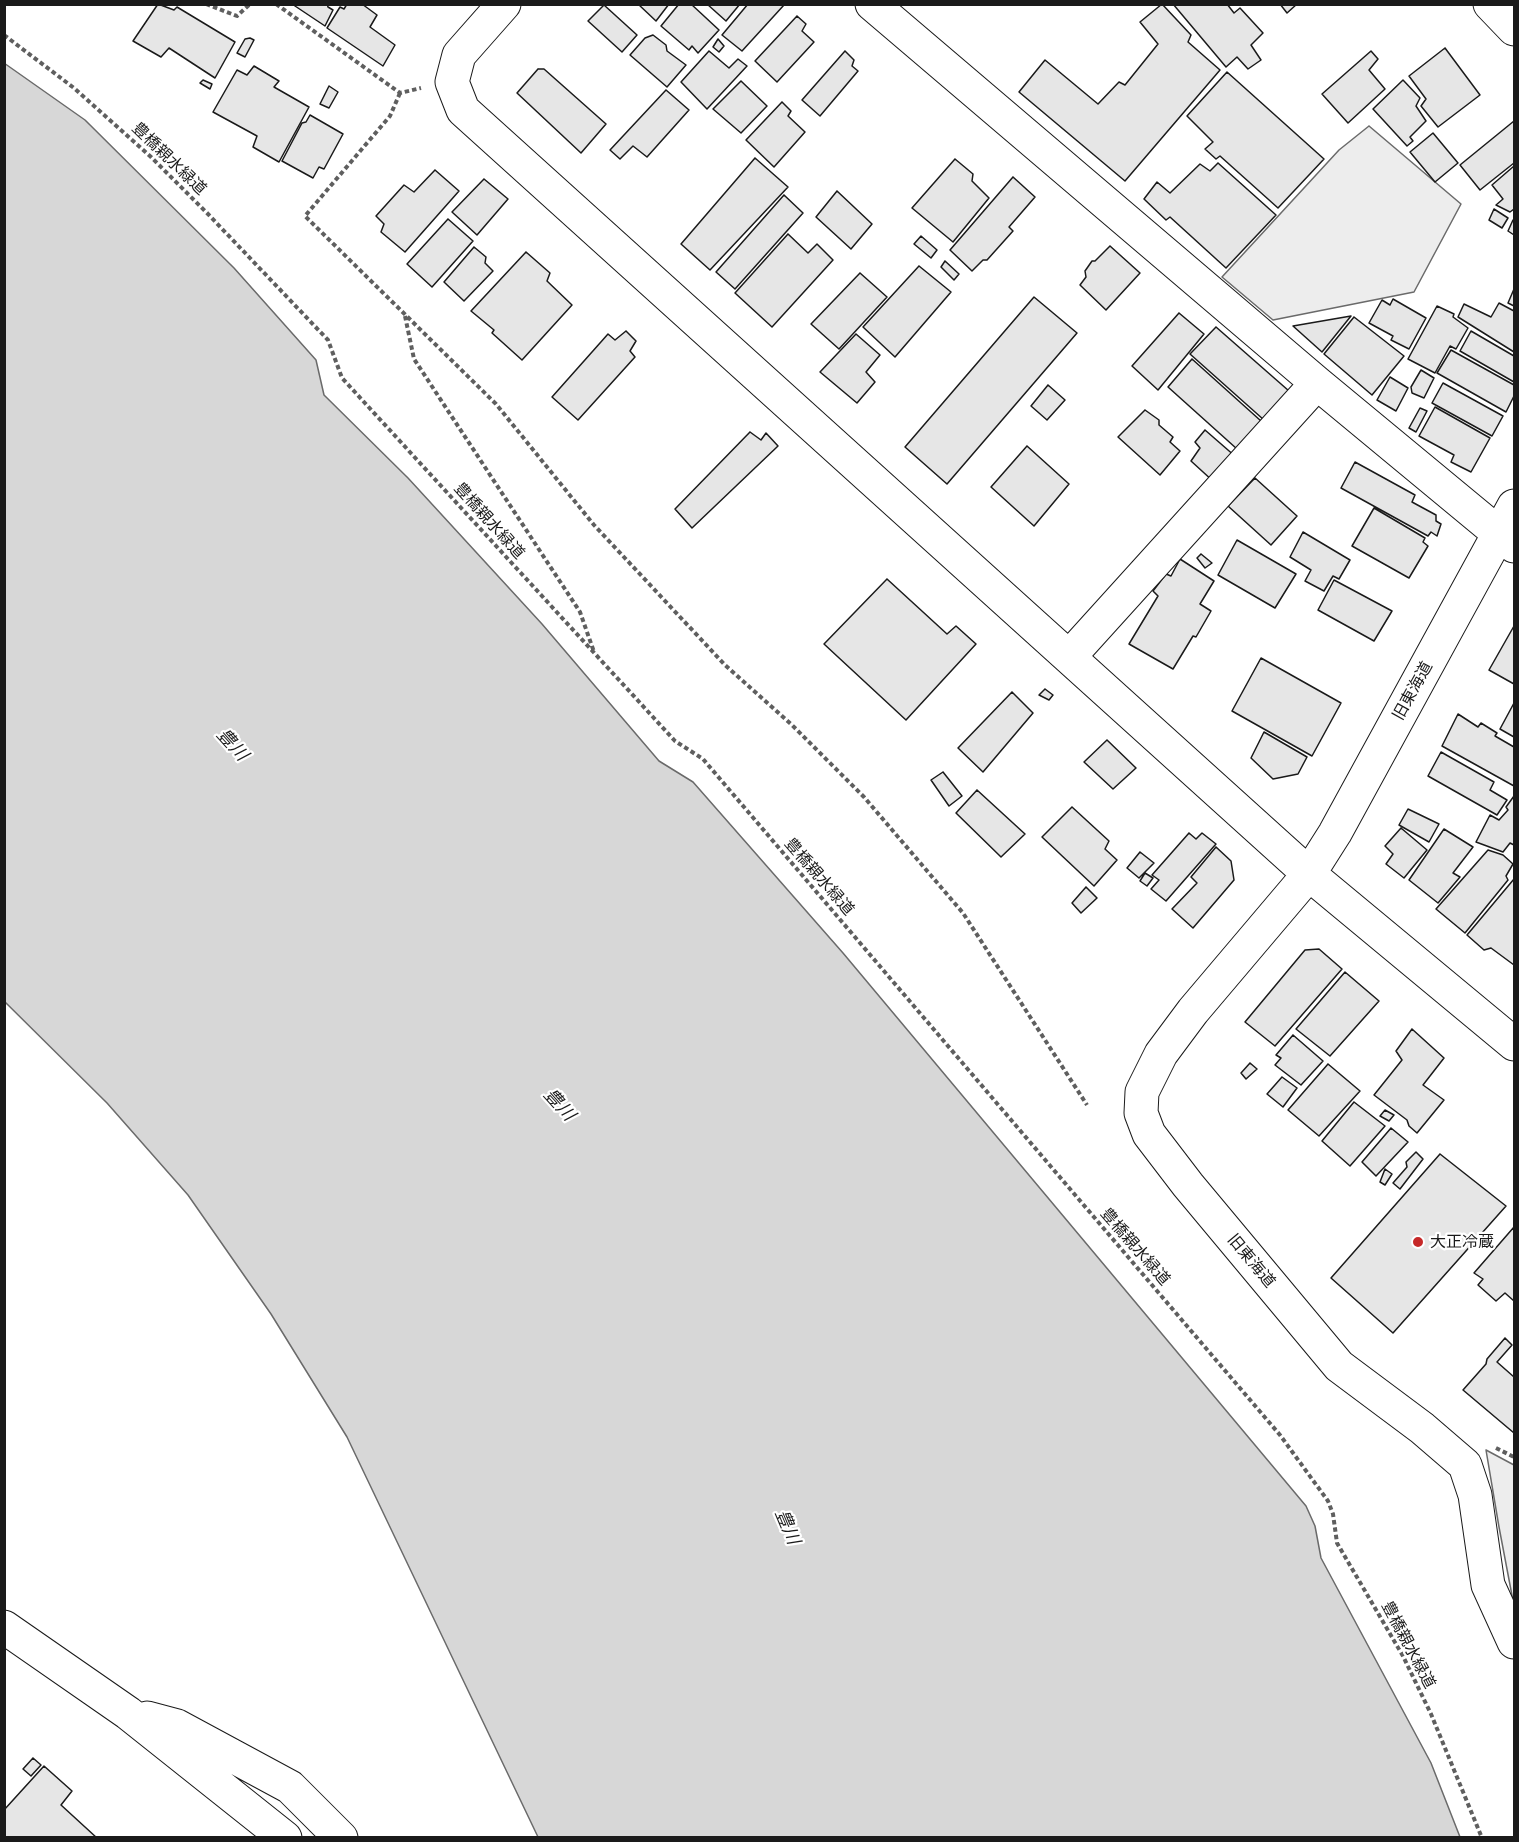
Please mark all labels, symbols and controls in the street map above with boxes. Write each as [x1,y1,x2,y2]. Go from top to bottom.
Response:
street label: 豊橋親水緑道 [128,119,210,199]
street label: 豊橋親水緑道 [450,479,528,563]
street label: 旧東海道 [1389,658,1437,724]
water label: 豊川 [212,724,252,766]
street label: 豊橋親水緑道 [780,834,858,920]
water label: 豊川 [539,1084,579,1126]
street label: 豊橋親水緑道 [1096,1204,1174,1290]
street label: 旧東海道 [1223,1230,1279,1292]
place label: 大正冷蔵 [1430,1232,1494,1252]
marker: 大正冷蔵 [1411,1235,1425,1249]
water label: 豊川 [770,1506,804,1548]
street label: 豊橋親水緑道 [1377,1598,1439,1692]

